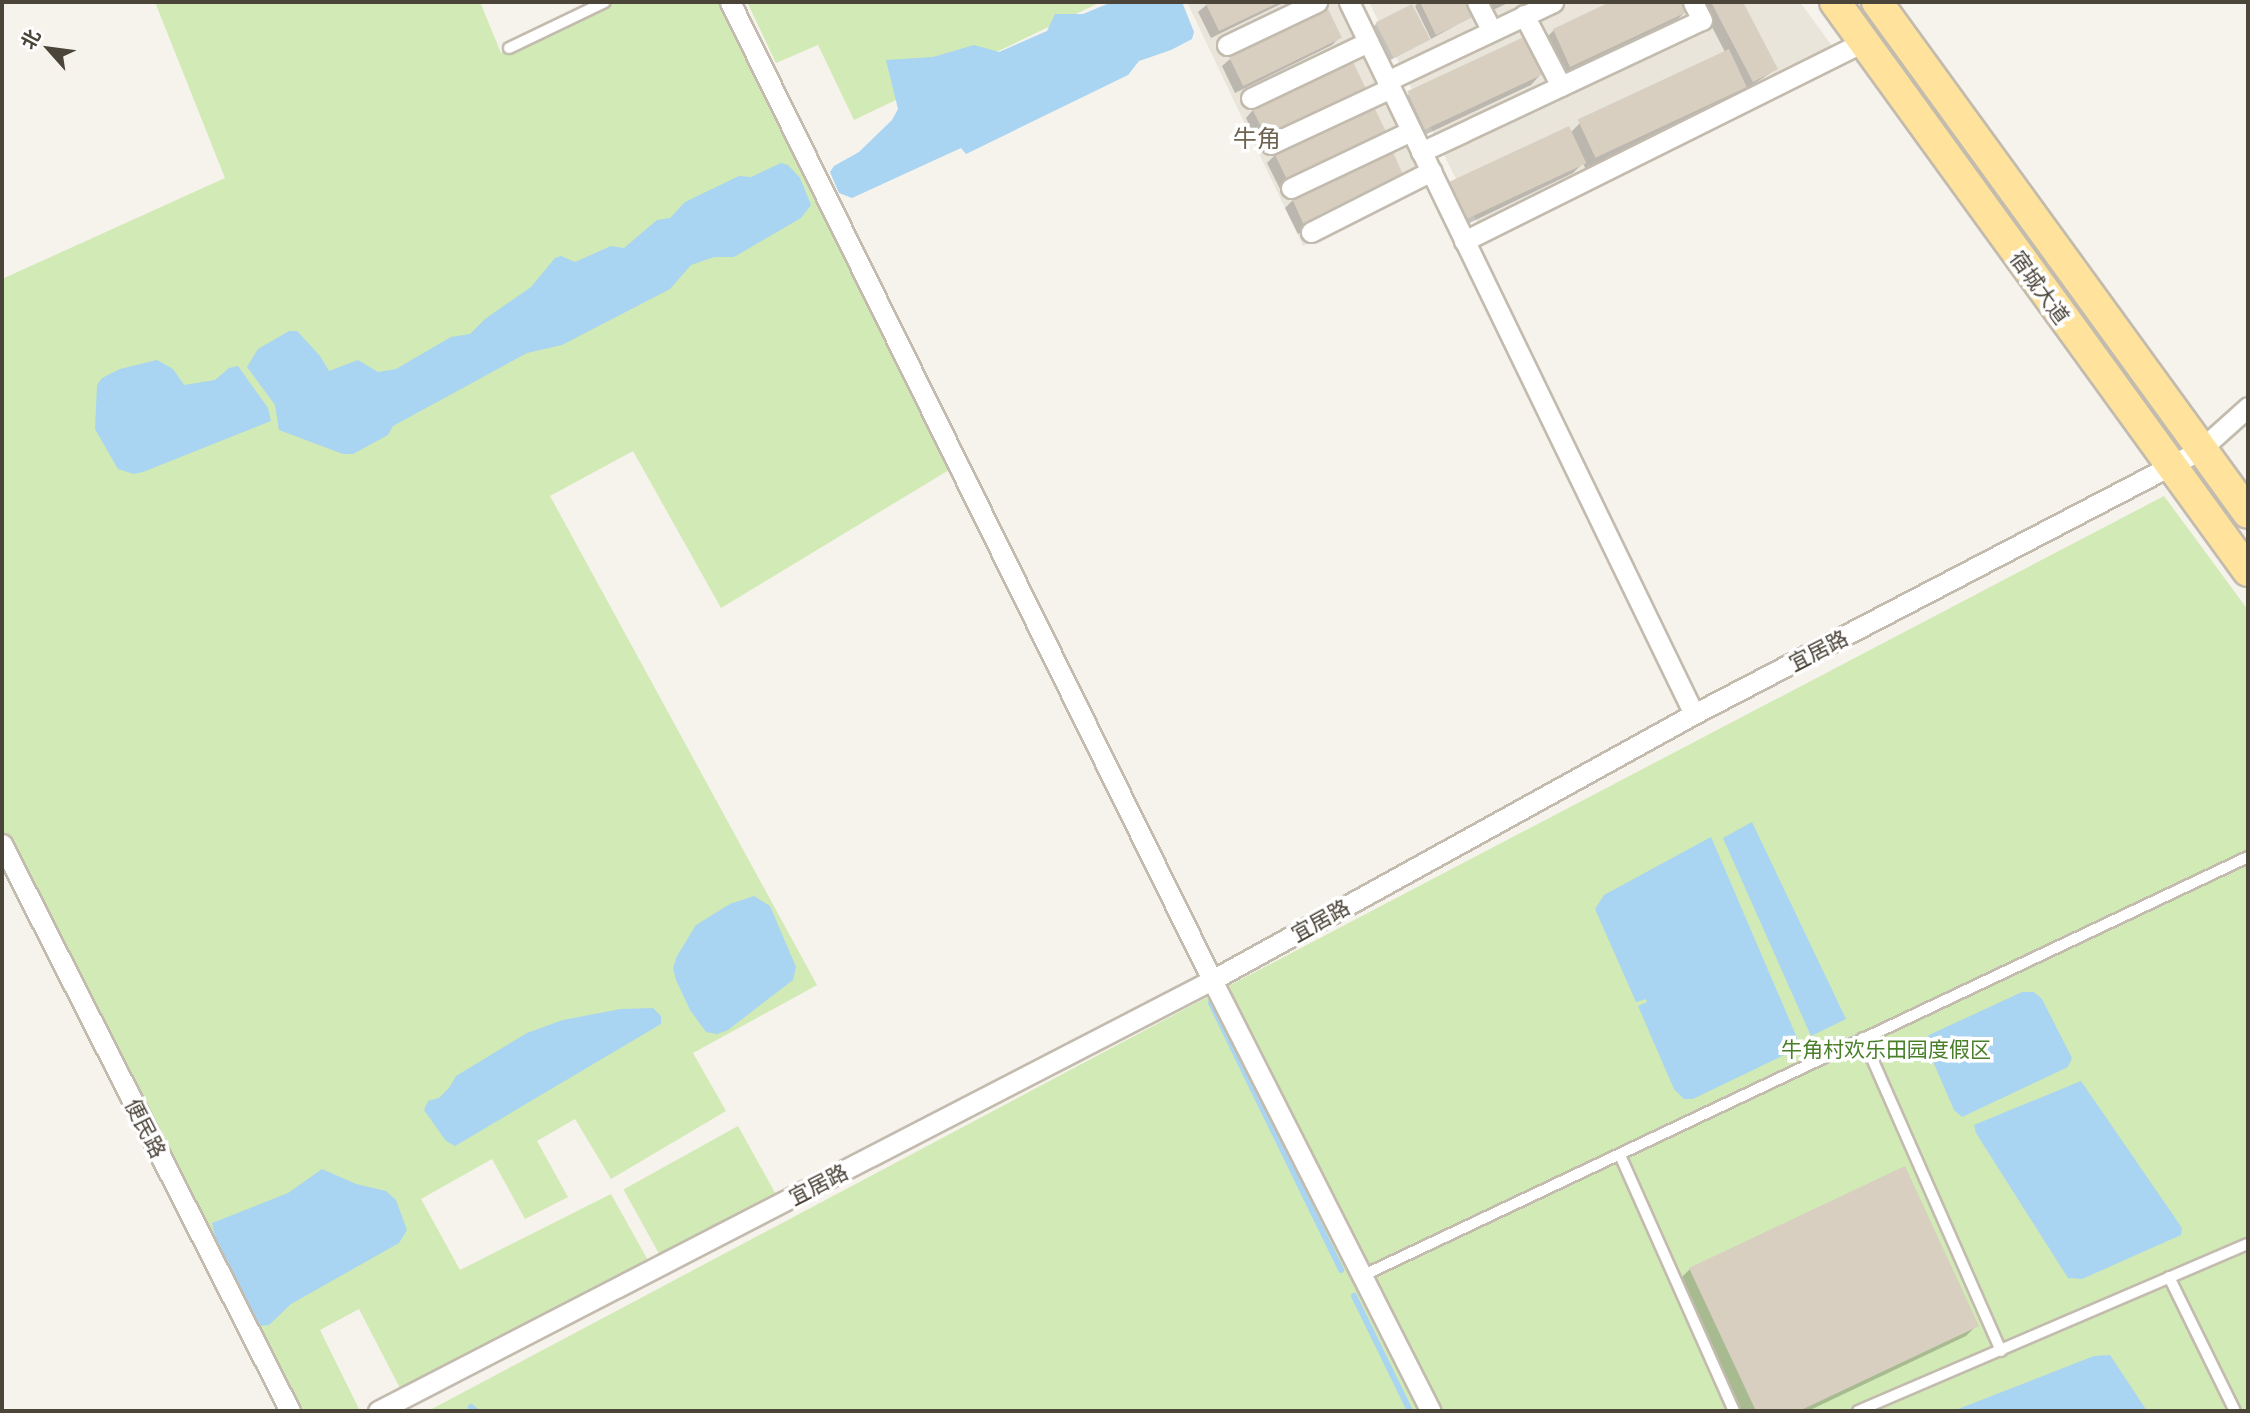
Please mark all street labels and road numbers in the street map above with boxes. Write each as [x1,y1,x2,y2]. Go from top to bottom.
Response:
street label: 宿城大道 [2005,246,2075,328]
street label: 宜居路 [1784,624,1852,676]
street label: 宜居路 [1286,894,1354,946]
street label: 便民路 [120,1094,172,1162]
street label: 宜居路 [784,1158,852,1210]

